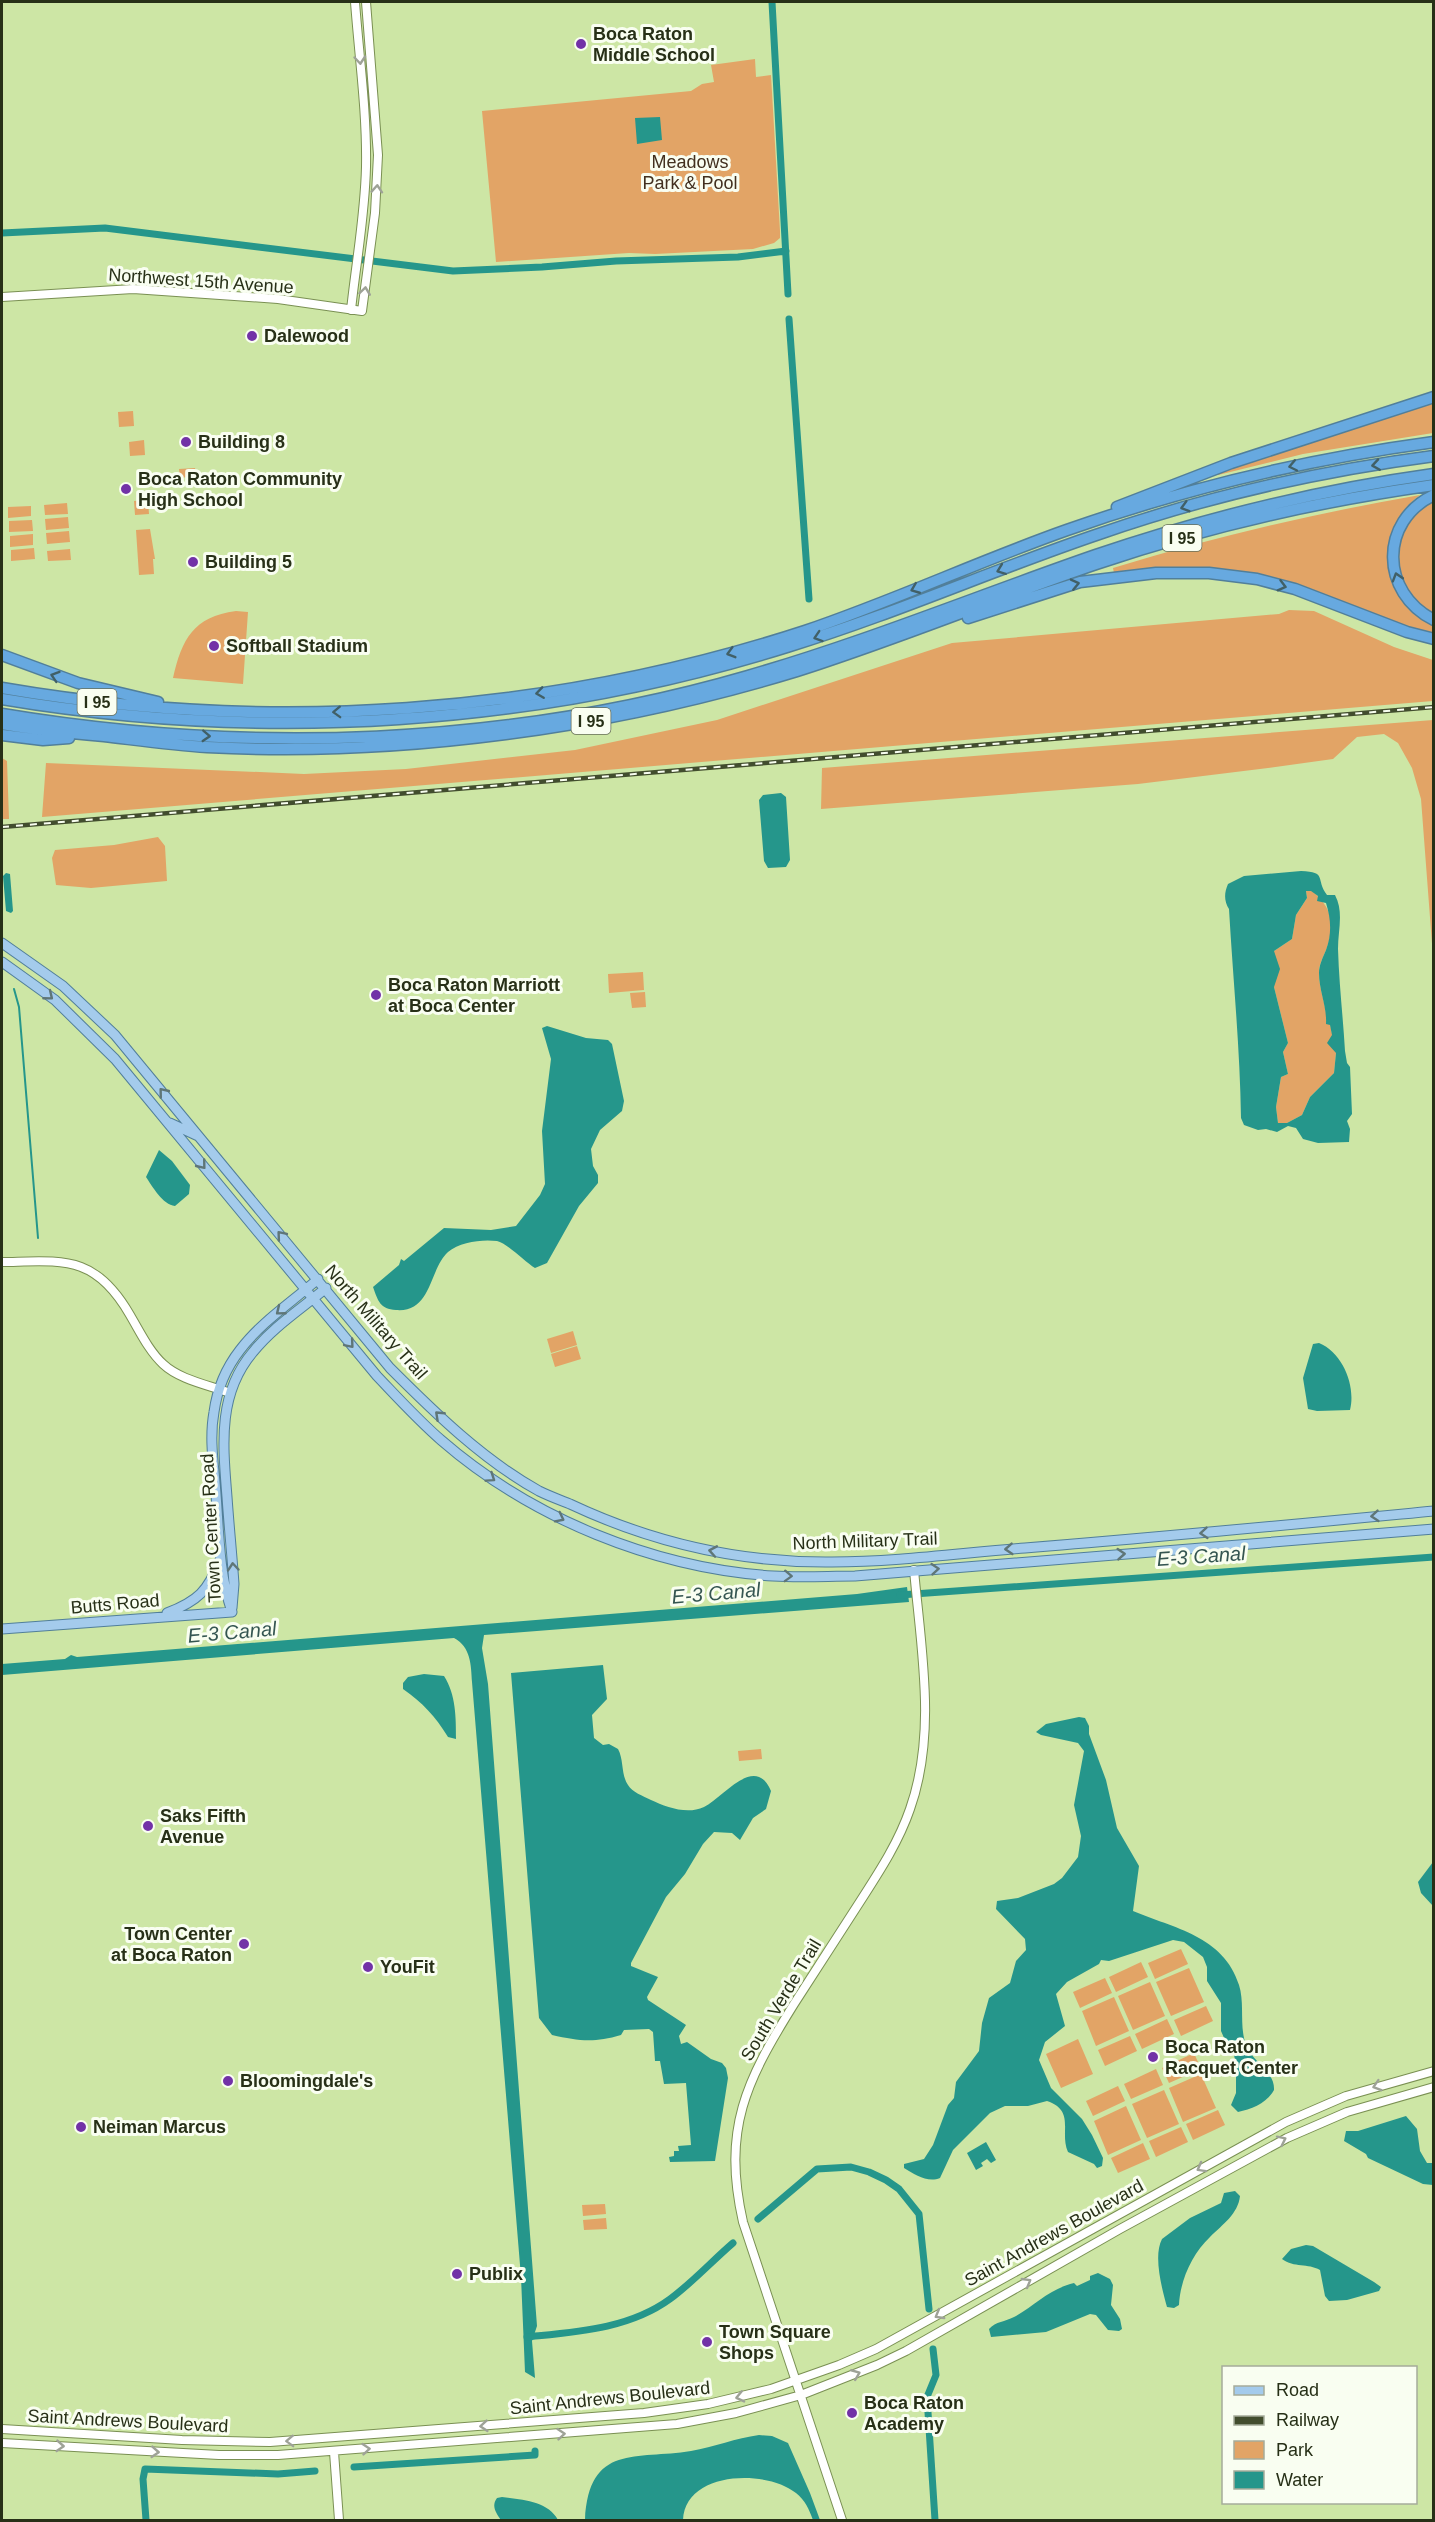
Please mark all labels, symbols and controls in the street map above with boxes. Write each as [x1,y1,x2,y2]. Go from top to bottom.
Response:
place label: Boca Raton Middle School [593,24,715,65]
marker: Boca Raton Middle School [574,37,588,51]
one-way arrow [353,55,366,64]
park label: Meadows Park & Pool [642,152,738,193]
one-way arrow [370,185,383,194]
street label: Northwest 15th Avenue [108,265,294,297]
one-way arrow [358,287,370,296]
place label: Dalewood [264,326,349,346]
marker: Dalewood [245,329,259,343]
place label: Building 8 [198,432,285,452]
marker: Building 8 [179,435,193,449]
one-way arrow [1371,458,1380,470]
one-way arrow [1288,459,1298,472]
place label: Boca Raton Community High School [138,469,342,510]
marker: Boca Raton Community High School [119,482,133,496]
one-way arrow [1181,500,1191,512]
road number: I 95 [1162,525,1202,551]
place label: Building 5 [205,552,292,572]
marker: Building 5 [186,555,200,569]
one-way arrow [996,563,1007,575]
one-way arrow [1391,572,1404,583]
one-way arrow [1070,578,1080,591]
one-way arrow [1277,578,1287,591]
one-way arrow [910,582,921,594]
one-way arrow [813,630,824,642]
place label: Softball Stadium [226,636,368,656]
marker: Softball Stadium [207,639,221,653]
one-way arrow [726,646,737,658]
one-way arrow [50,671,61,683]
one-way arrow [536,687,545,699]
road number: I 95 [78,689,116,715]
one-way arrow [332,705,341,718]
road number: I 95 [572,708,610,734]
one-way arrow [201,730,210,743]
place label: Boca Raton Marriott at Boca Center [388,975,560,1016]
one-way arrow [42,988,53,999]
marker: Boca Raton Marriott at Boca Center [369,988,383,1002]
one-way arrow [160,1088,171,1099]
one-way arrow [195,1158,206,1169]
one-way arrow [277,1230,288,1241]
street label: North Military Trail [321,1261,431,1383]
one-way arrow [276,1304,287,1315]
one-way arrow [343,1337,354,1348]
one-way arrow [435,1411,445,1422]
street label: Town Center Road [197,1453,225,1603]
one-way arrow [484,1471,495,1482]
one-way arrow [1371,1509,1380,1522]
one-way arrow [554,1510,565,1522]
one-way arrow [1199,1526,1208,1539]
street label: North Military Trail [792,1528,938,1554]
one-way arrow [1005,1542,1014,1555]
water label: E-3 Canal [1156,1542,1247,1570]
one-way arrow [708,1546,717,1558]
one-way arrow [1117,1548,1126,1561]
one-way arrow [227,1563,240,1572]
one-way arrow [930,1563,939,1576]
one-way arrow [784,1570,793,1583]
water label: E-3 Canal [671,1578,762,1608]
street label: Butts Road [70,1590,160,1618]
water label: E-3 Canal [187,1617,278,1647]
place label: Saks Fifth Avenue [160,1806,246,1847]
marker: Saks Fifth Avenue [141,1819,155,1833]
place label: Town Center at Boca Raton [111,1924,232,1965]
street label: South Verde Trail [737,1936,825,2064]
marker: Town Center at Boca Raton [237,1937,251,1951]
place label: YouFit [380,1957,435,1977]
marker: YouFit [361,1960,375,1974]
place label: Boca Raton Racquet Center [1165,2037,1298,2078]
marker: Boca Raton Racquet Center [1146,2050,1160,2064]
place label: Bloomingdale's [240,2071,373,2091]
marker: Bloomingdale's [221,2074,235,2088]
one-way arrow [1372,2079,1383,2091]
place label: Neiman Marcus [93,2117,226,2137]
marker: Neiman Marcus [74,2120,88,2134]
one-way arrow [1276,2136,1287,2148]
one-way arrow [1196,2161,1207,2172]
street label: Saint Andrews Boulevard [961,2176,1147,2290]
place label: Publix [469,2264,523,2284]
marker: Publix [450,2267,464,2281]
one-way arrow [1021,2277,1032,2289]
one-way arrow [935,2308,945,2319]
place label: Town Square Shops [719,2322,831,2363]
marker: Town Square Shops [700,2335,714,2349]
legend [1222,2366,1417,2504]
one-way arrow [850,2369,861,2381]
street label: Saint Andrews Boulevard [509,2378,711,2418]
text: Road [1276,2380,1319,2400]
one-way arrow [736,2389,746,2402]
place label: Boca Raton Academy [864,2393,964,2434]
street label: Saint Andrews Boulevard [27,2406,229,2436]
marker: Boca Raton Academy [845,2406,859,2420]
text: Railway [1276,2410,1339,2430]
one-way arrow [480,2419,489,2432]
one-way arrow [556,2427,565,2440]
one-way arrow [286,2435,295,2447]
one-way arrow [55,2439,64,2452]
text: Park [1276,2440,1314,2460]
one-way arrow [362,2443,371,2456]
one-way arrow [151,2445,160,2458]
text: Water [1276,2470,1323,2490]

